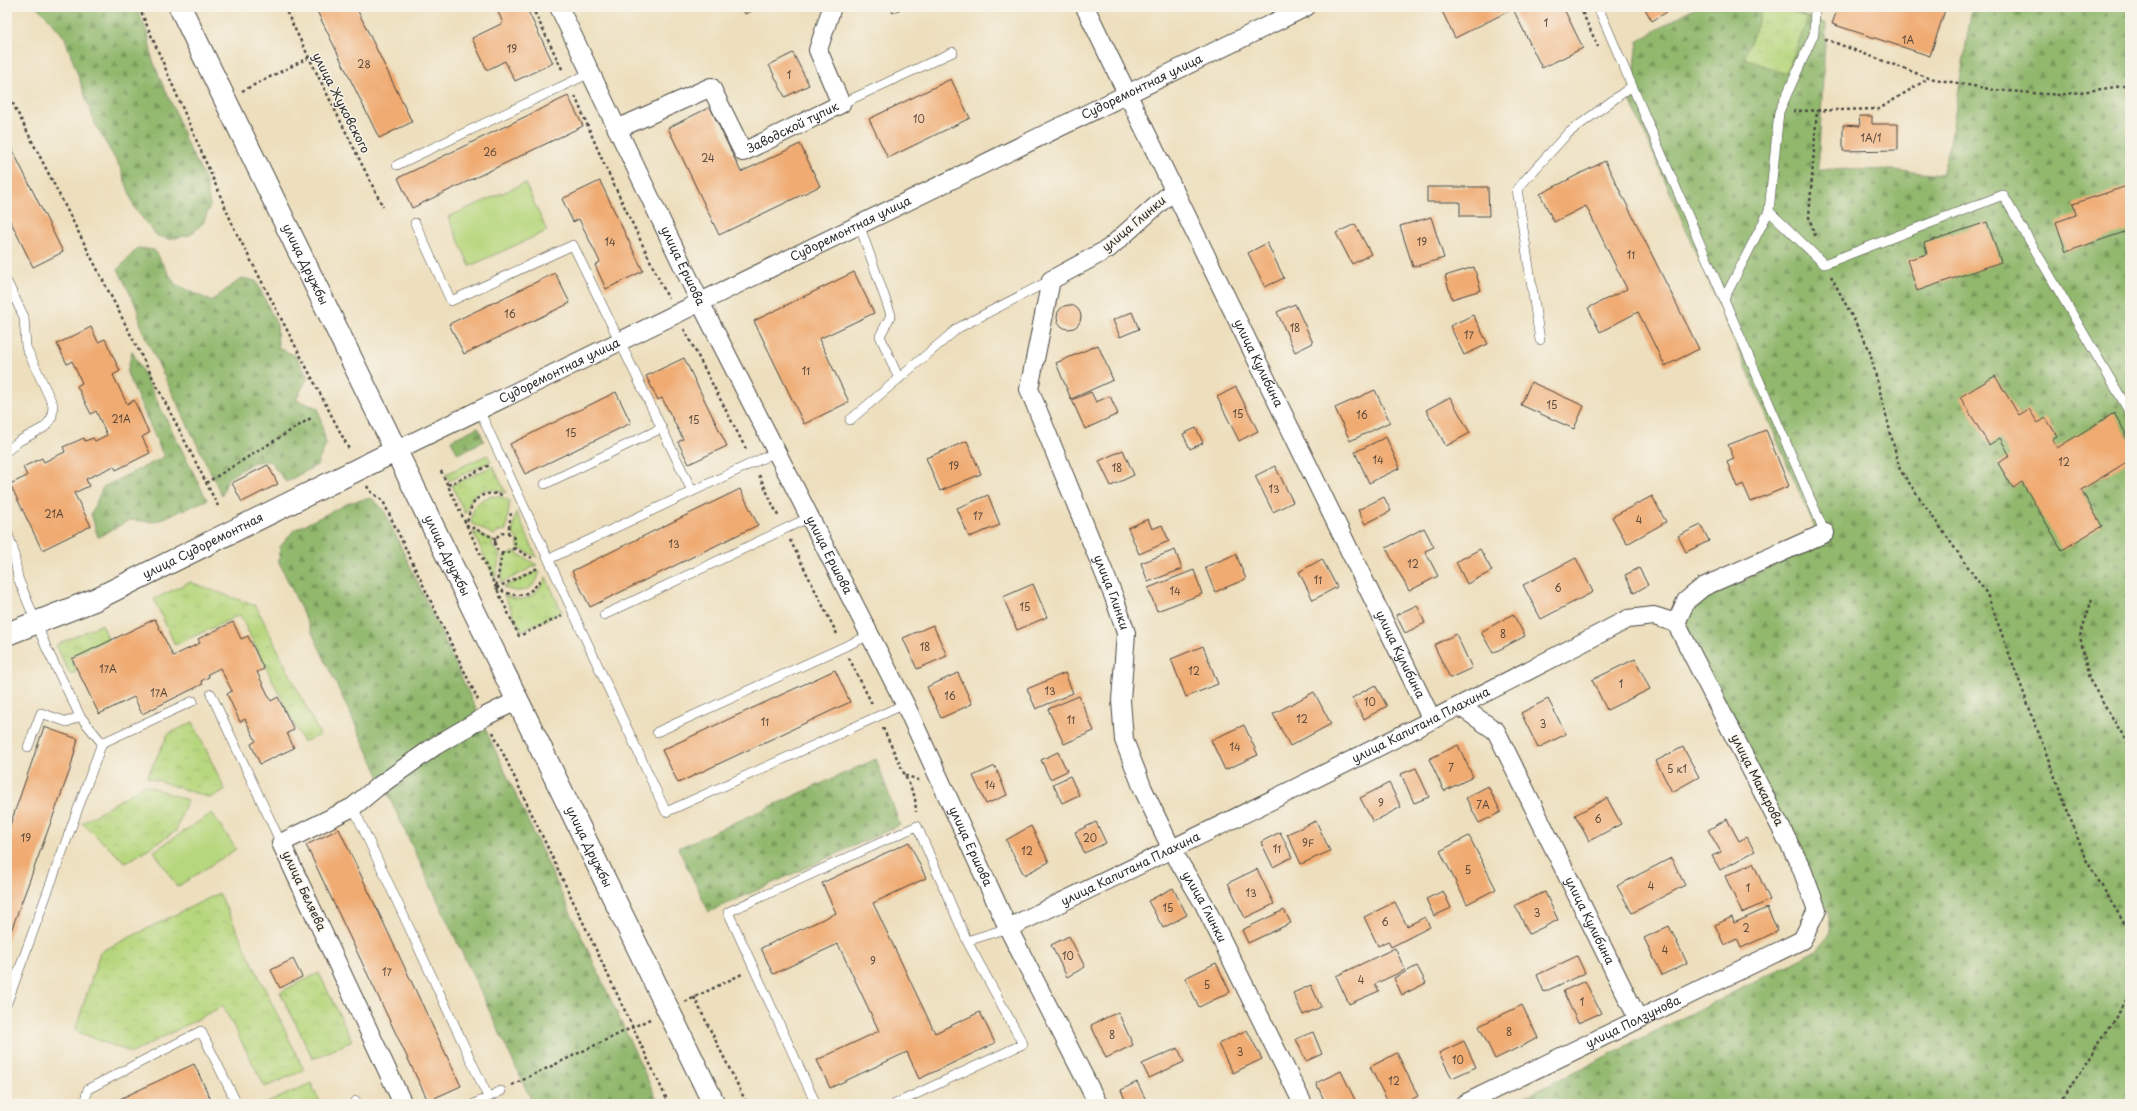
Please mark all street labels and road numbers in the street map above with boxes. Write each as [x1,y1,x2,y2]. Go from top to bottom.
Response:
street label: улица Жуковского [309,49,375,156]
street label: Судоремонтная улица [1078,49,1206,123]
street label: Заводской тупик [744,96,842,157]
street label: Судоремонтная улица [787,191,914,265]
street label: улица Глинки [1097,191,1169,255]
street label: улица Дружбы [279,220,334,308]
street label: улица Ершова [657,223,711,309]
street label: улица Кулибина [1230,316,1288,410]
street label: Судоремонтная улица [495,333,623,407]
street label: улица Судоремонтная [139,508,266,583]
street label: улица Дружбы [420,511,475,599]
street label: улица Ершова [802,512,858,598]
street label: улица Глинки [1090,552,1134,632]
street label: улица Кулибина [1372,607,1430,701]
street label: улица Капитана Плахина [1348,682,1493,767]
street label: улица Макарова [1727,730,1789,829]
street label: улица Дружбы [562,803,617,890]
street label: улица Ершова [945,803,998,889]
street label: улица Капитана Плахина [1057,827,1203,910]
street label: улица Беляева [278,847,332,934]
street label: улица Глинки [1178,867,1232,945]
street label: улица Кулибина [1561,873,1620,968]
street label: улица Ползунова [1582,990,1684,1052]

